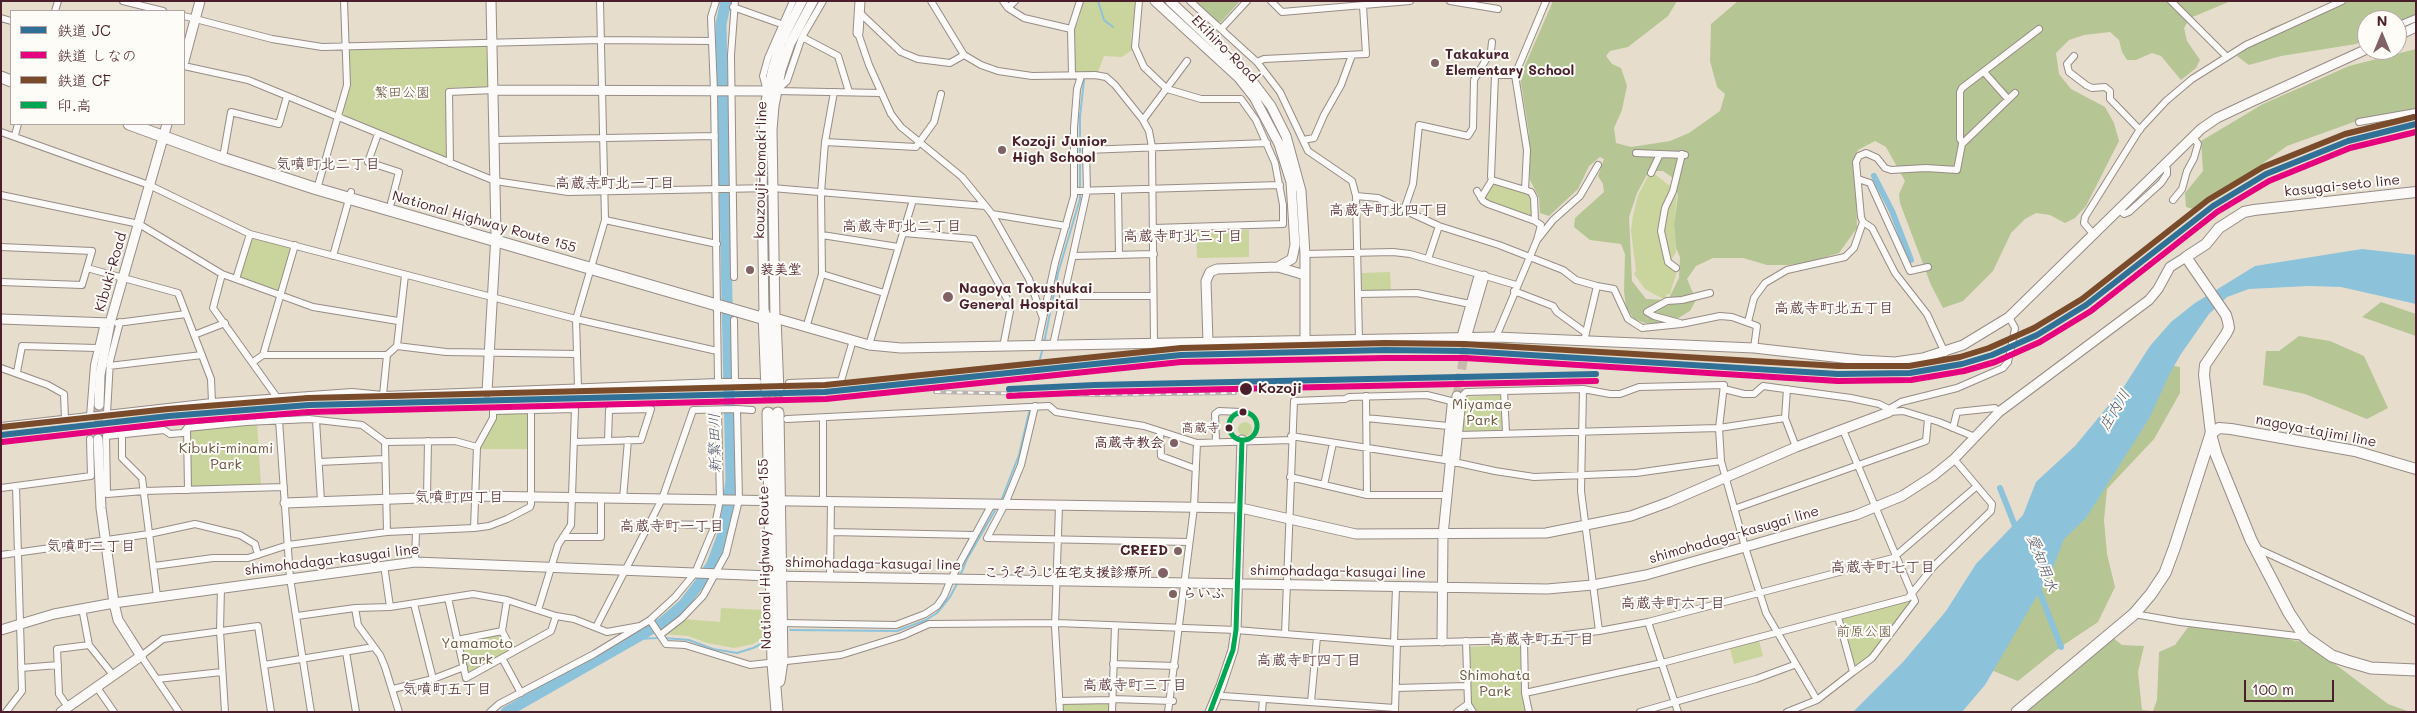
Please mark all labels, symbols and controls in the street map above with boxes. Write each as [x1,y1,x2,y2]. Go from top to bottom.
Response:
legend [10,10,185,125]
north arrow [2357,10,2407,60]
text: N [2377,11,2387,30]
street label: Ekihiro-Road [1188,12,1262,86]
text: 鉄道 JC [57,20,111,40]
text: 鉄道 しなの [57,45,137,65]
place label: Takakura Elementary School [1445,47,1574,80]
marker: Takakura Elementary School [1429,57,1441,69]
text: 鉄道 CF [57,70,111,90]
park label: 繁田公園 [374,85,430,101]
text: 印.高 [57,95,91,115]
street label: kouzouji-komaki line [751,101,771,239]
place label: Kozoji Junior High School [1012,134,1107,166]
marker: Kozoji Junior High School [996,144,1008,156]
district label: 気噴町北二丁目 [276,155,380,173]
street label: kasugai-seto line [2283,172,2401,200]
district label: 高蔵寺町北一丁目 [555,174,675,192]
street label: National Highway Route 155 [390,188,578,256]
district label: 高蔵寺町北四丁目 [1329,201,1449,219]
district label: 高蔵寺町北二丁目 [842,217,962,235]
district label: 高蔵寺町北三丁目 [1123,227,1243,245]
street label: Kibuki-Road [92,230,130,314]
place label: 装美堂 [760,262,802,278]
marker: 装美堂 [744,264,756,276]
place label: Nagoya Tokushukai General Hospital [959,281,1093,314]
marker: Nagoya Tokushukai General Hospital [941,290,955,304]
district label: 高蔵寺町北五丁目 [1774,299,1894,317]
marker: Kozoji [1238,381,1254,397]
place label: Kozoji [1258,381,1302,397]
water label: 庄内川 [2096,386,2134,434]
park label: Miyamae Park [1452,397,1512,430]
unlabelled marker [1238,407,1248,417]
street label: nagoya-tajimi line [2254,411,2378,451]
water label: 新繁田川 [705,413,725,473]
place label: 高蔵寺 [1181,420,1220,436]
marker: 高蔵寺 [1224,423,1234,433]
place label: 高蔵寺教会 [1094,435,1164,451]
marker: 高蔵寺教会 [1168,437,1180,449]
park label: Kibuki-minami Park [179,441,273,474]
street label: National Highway Route 155 [755,458,775,650]
district label: 気噴町四丁目 [414,488,504,506]
street label: shimohadaga-kasugai line [1647,503,1821,567]
district label: 高蔵寺町一丁目 [620,517,724,535]
water label: 愛知用水 [2023,532,2061,594]
district label: 気噴町二丁目 [46,537,136,555]
street label: shimohadaga-kasugai line [244,541,420,579]
place label: CREED [1120,543,1168,559]
marker: CREED [1172,545,1184,557]
street label: shimohadaga-kasugai line [785,554,961,574]
district label: 高蔵寺町七丁目 [1831,558,1935,576]
street label: shimohadaga-kasugai line [1250,562,1426,582]
place label: こうぞうじ在宅支援診療所 [984,565,1152,581]
marker: こうぞうじ在宅支援診療所 [1156,566,1170,580]
place label: らいふ [1183,586,1225,602]
marker: らいふ [1167,588,1179,600]
district label: 高蔵寺町六丁目 [1621,594,1725,612]
park label: 前原公園 [1836,624,1892,640]
district label: 高蔵寺町五丁目 [1490,630,1594,648]
park label: Yamamoto Park [441,636,513,669]
district label: 高蔵寺町四丁目 [1257,651,1361,669]
park label: Shimohata Park [1459,668,1531,700]
scale bar [2247,670,2337,702]
district label: 高蔵寺町三丁目 [1083,676,1187,694]
text: 100 m [2252,679,2294,699]
district label: 気噴町五丁目 [402,680,492,698]

